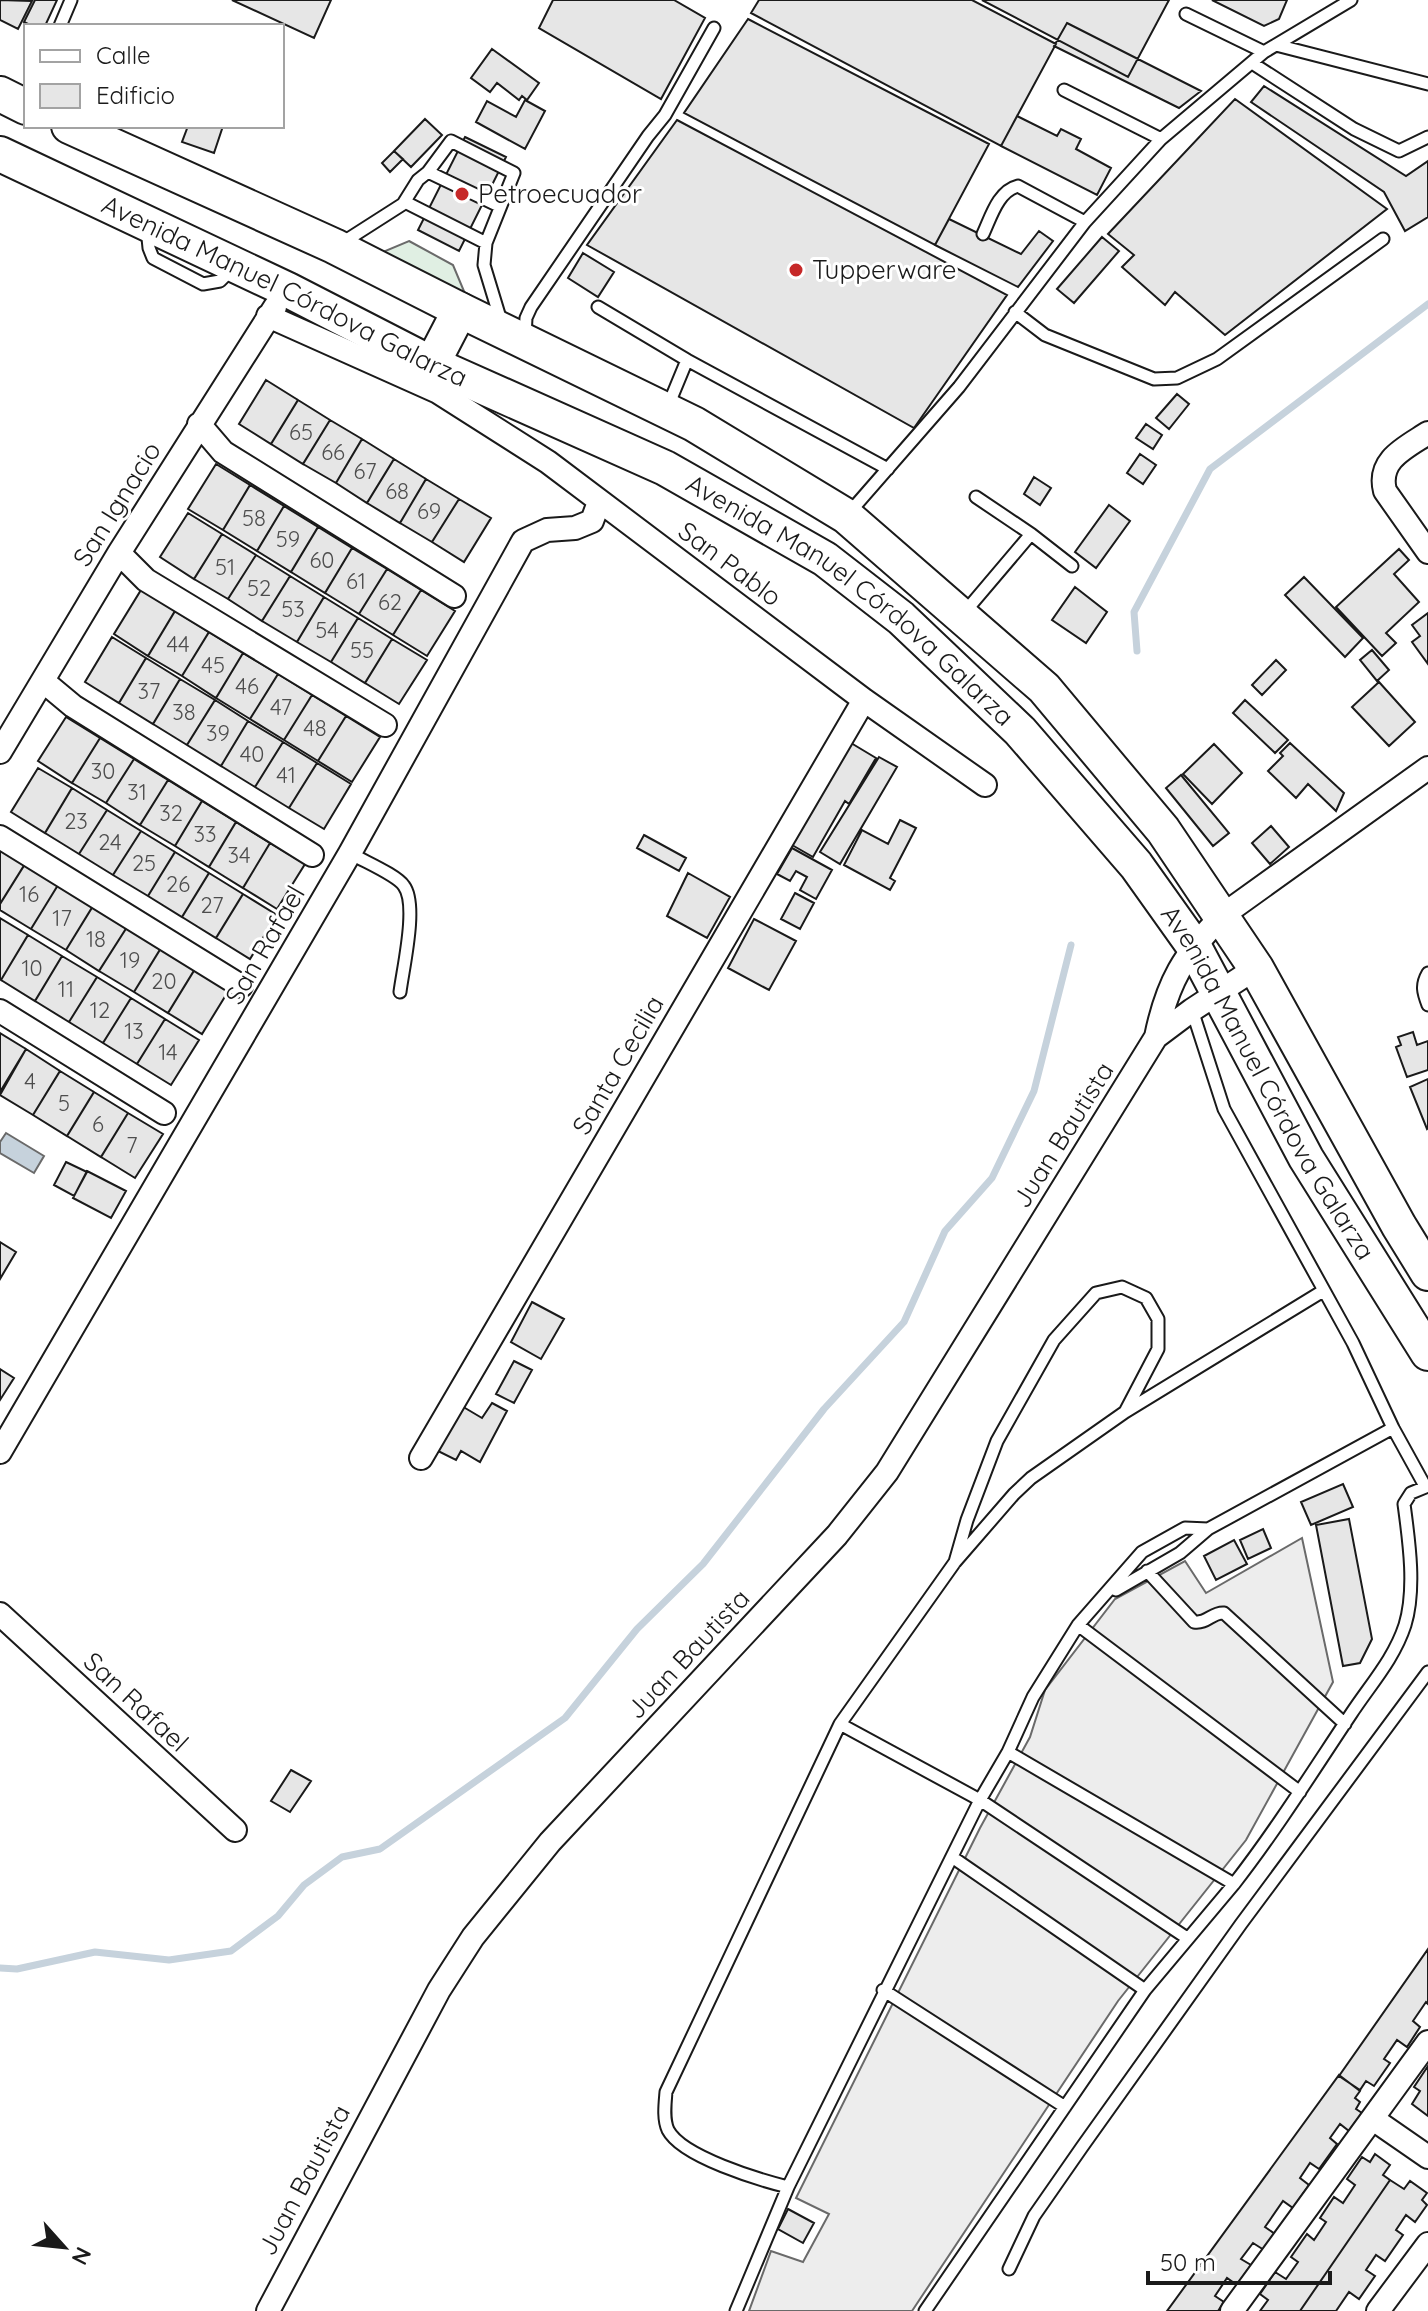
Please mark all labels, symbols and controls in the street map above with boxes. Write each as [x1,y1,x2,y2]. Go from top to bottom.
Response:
legend [24,24,284,128]
text: Calle [96,40,151,70]
text: Edificio [96,80,175,110]
place label: Petroecuador [478,177,642,210]
marker: Petroecuador [453,185,471,203]
street label: Avenida Manuel Córdova Galarza [97,188,473,394]
place label: Tupperware [812,253,956,286]
marker: Tupperware [787,261,805,279]
house number: 65 [289,418,313,446]
street label: San Ignacio [65,435,168,572]
house number: 66 [321,438,345,466]
house number: 67 [353,457,377,485]
street label: Avenida Manuel Córdova Galarza [681,467,1021,733]
house number: 68 [385,477,409,505]
house number: 69 [417,497,441,525]
house number: 58 [242,504,266,532]
street label: San Pablo [672,514,788,613]
house number: 59 [276,525,300,553]
house number: 60 [310,546,334,574]
house number: 51 [215,553,235,581]
house number: 61 [346,567,366,595]
house number: 52 [247,574,271,602]
house number: 62 [378,588,402,616]
house number: 53 [281,595,305,623]
house number: 54 [315,616,339,644]
house number: 44 [166,630,190,658]
house number: 55 [350,636,374,664]
house number: 45 [201,651,225,679]
house number: 46 [235,672,259,700]
house number: 37 [138,677,160,705]
house number: 47 [270,693,292,721]
house number: 38 [172,698,196,726]
house number: 48 [303,714,327,742]
house number: 39 [206,719,230,747]
house number: 40 [240,740,264,768]
house number: 30 [91,757,115,785]
house number: 41 [276,761,296,789]
house number: 31 [127,778,147,806]
house number: 32 [159,799,183,827]
house number: 23 [64,807,88,835]
house number: 33 [193,820,217,848]
house number: 24 [98,828,122,856]
house number: 34 [227,841,251,869]
house number: 25 [132,849,156,877]
house number: 26 [166,870,190,898]
house number: 16 [19,880,39,908]
street label: San Rafael [217,880,312,1010]
house number: 27 [200,891,224,919]
street label: Avenida Manuel Córdova Galarza [1154,899,1382,1266]
house number: 17 [52,904,72,932]
house number: 18 [86,925,106,953]
house number: 19 [120,946,140,974]
house number: 10 [21,954,43,982]
house number: 20 [151,967,177,995]
house number: 11 [58,975,74,1003]
street label: Santa Cecilia [565,989,671,1140]
house number: 12 [90,996,110,1024]
house number: 13 [124,1017,144,1045]
house number: 14 [158,1038,178,1066]
street label: Juan Bautista [1005,1056,1121,1214]
house number: 4 [24,1067,36,1095]
house number: 5 [58,1089,70,1117]
house number: 6 [92,1110,104,1138]
house number: 7 [126,1131,138,1159]
street label: Juan Bautista [619,1582,756,1726]
street label: San Rafael [77,1645,196,1759]
street label: Juan Bautista [250,2099,357,2261]
north arrow [24,2207,104,2287]
scale bar [1148,2235,1330,2285]
text: N [66,2243,98,2270]
text: 50 m [1160,2247,1216,2277]

